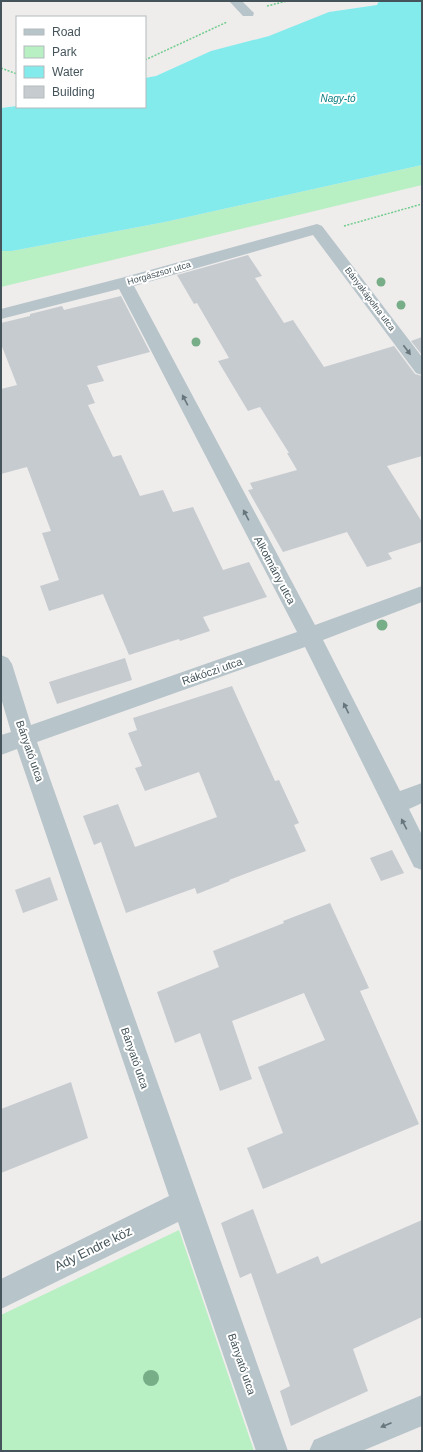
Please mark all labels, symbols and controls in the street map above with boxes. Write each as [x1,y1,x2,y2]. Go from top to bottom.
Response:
legend [16,16,146,108]
text: Road [52,25,81,39]
text: Park [52,45,78,59]
text: Water [52,65,84,79]
text: Building [52,85,95,99]
water label: Nagy-tó [320,93,356,104]
street label: Horgászsor utca [126,259,192,287]
street label: Bányakápolna utca [343,265,397,333]
one-way arrow [403,345,411,355]
one-way arrow [182,394,189,406]
one-way arrow [243,509,249,521]
street label: Alkotmány utca [252,534,298,607]
street label: Rákóczi utca [180,655,245,687]
one-way arrow [343,702,349,714]
street label: Bányató utca [14,719,46,784]
one-way arrow [401,818,407,830]
street label: Bányató utca [119,1026,151,1091]
street label: Ady Endre köz [52,1223,135,1274]
street label: Bányató utca [226,1332,258,1397]
one-way arrow [381,1422,392,1428]

